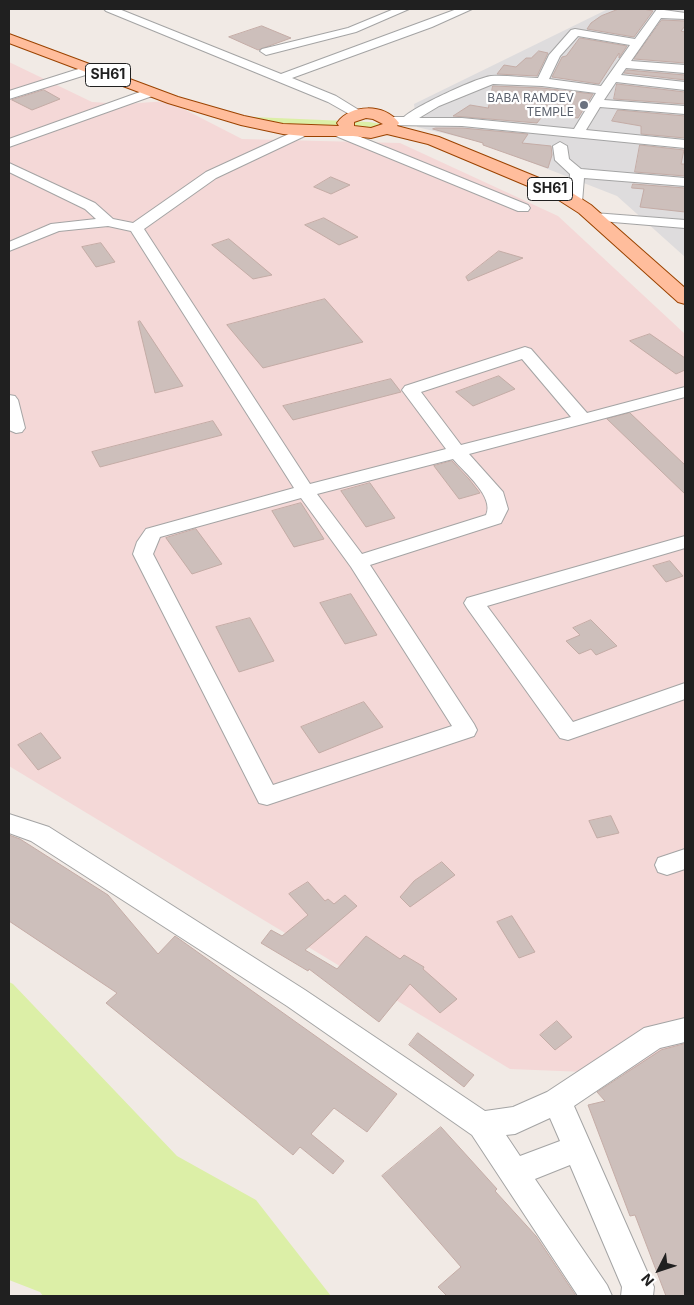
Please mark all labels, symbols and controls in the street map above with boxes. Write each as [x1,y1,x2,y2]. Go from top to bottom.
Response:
road number: SH61 [86,64,130,86]
place label: BABA RAMDEV TEMPLE [487,91,574,119]
marker: BABA RAMDEV TEMPLE [578,99,590,111]
road number: SH61 [528,178,572,200]
north arrow [634,1245,684,1295]
text: N [637,1271,657,1290]

